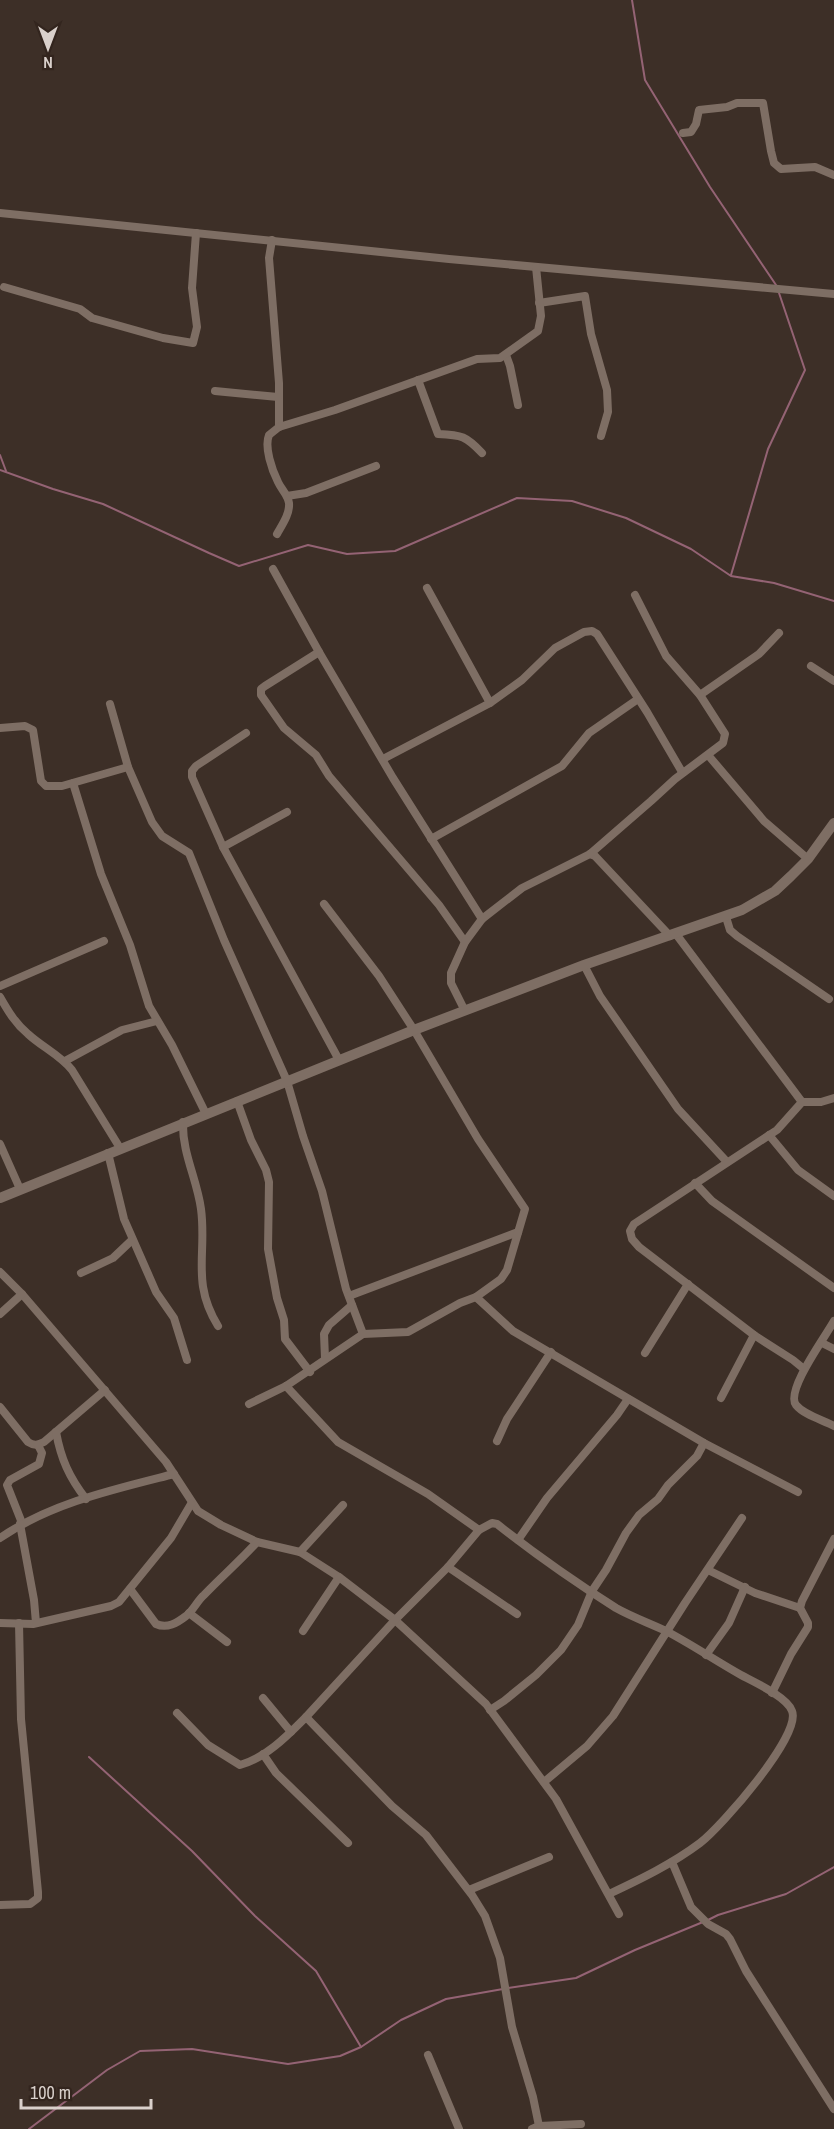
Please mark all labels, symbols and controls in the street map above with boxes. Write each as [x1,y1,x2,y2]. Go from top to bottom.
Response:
north arrow [18,18,78,78]
text: N [43,52,53,74]
scale bar [21,2072,152,2110]
text: 100 m [30,2080,71,2105]

